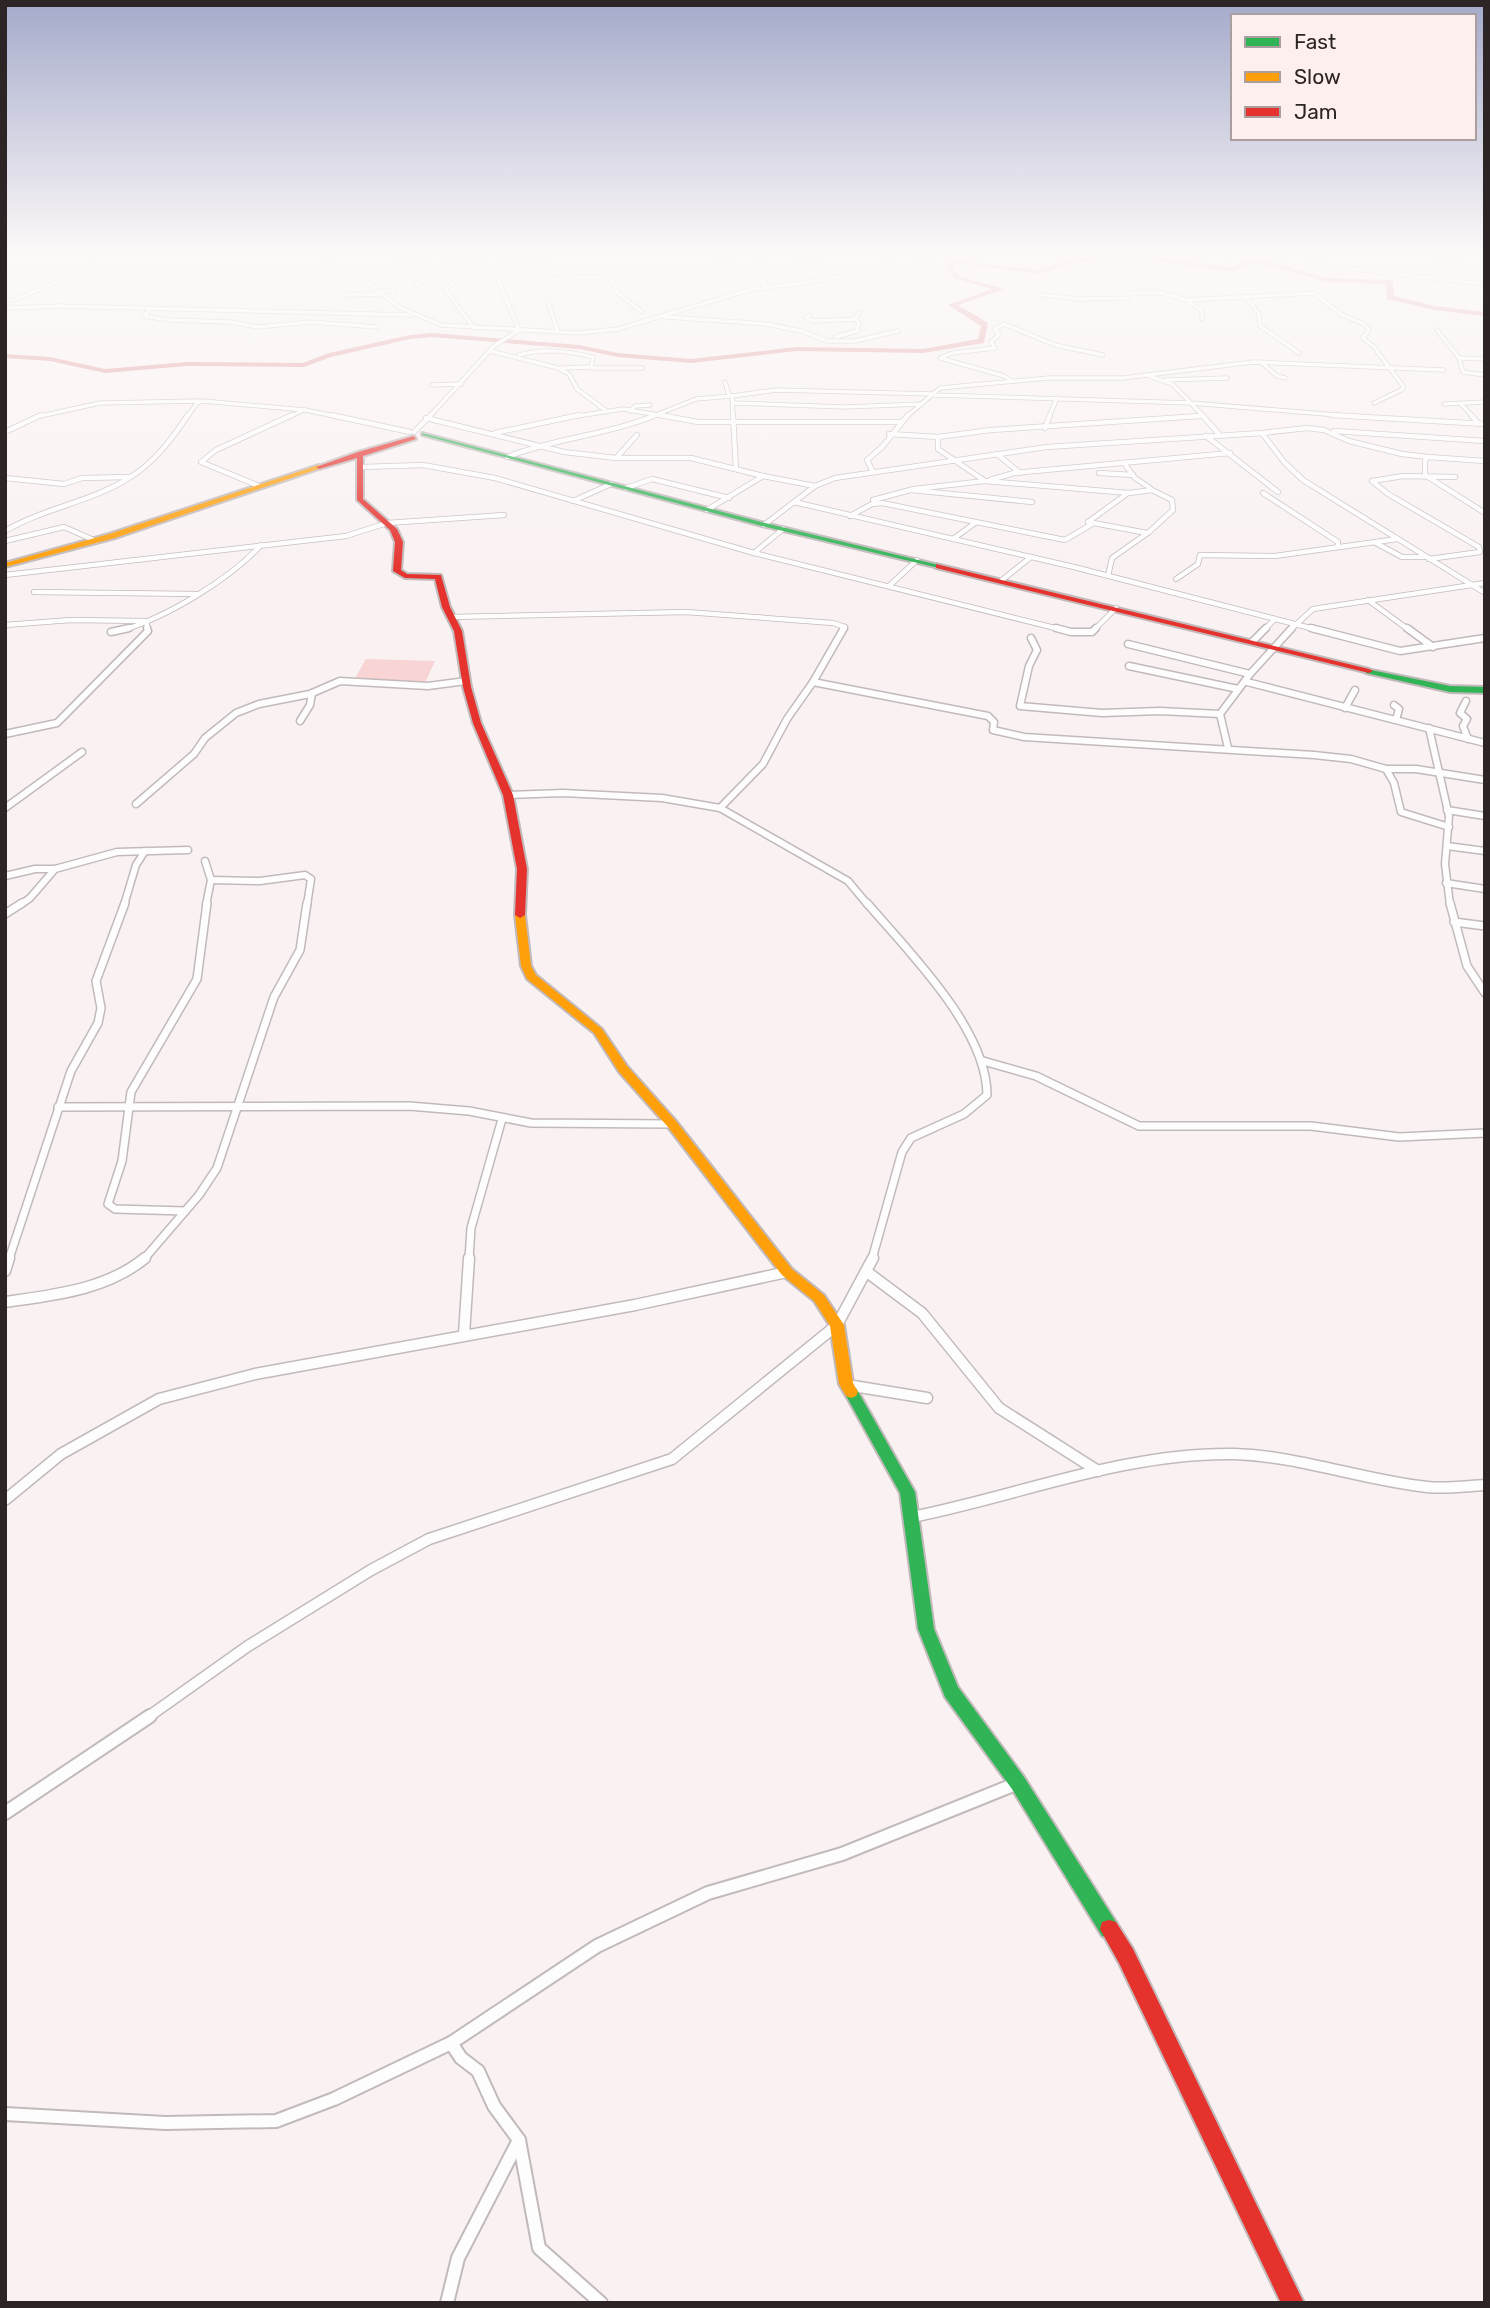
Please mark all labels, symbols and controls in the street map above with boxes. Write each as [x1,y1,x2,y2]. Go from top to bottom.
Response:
legend [1231,14,1476,140]
text: Fast [1294,29,1336,54]
text: Slow [1294,64,1341,89]
text: Jam [1294,99,1338,124]

